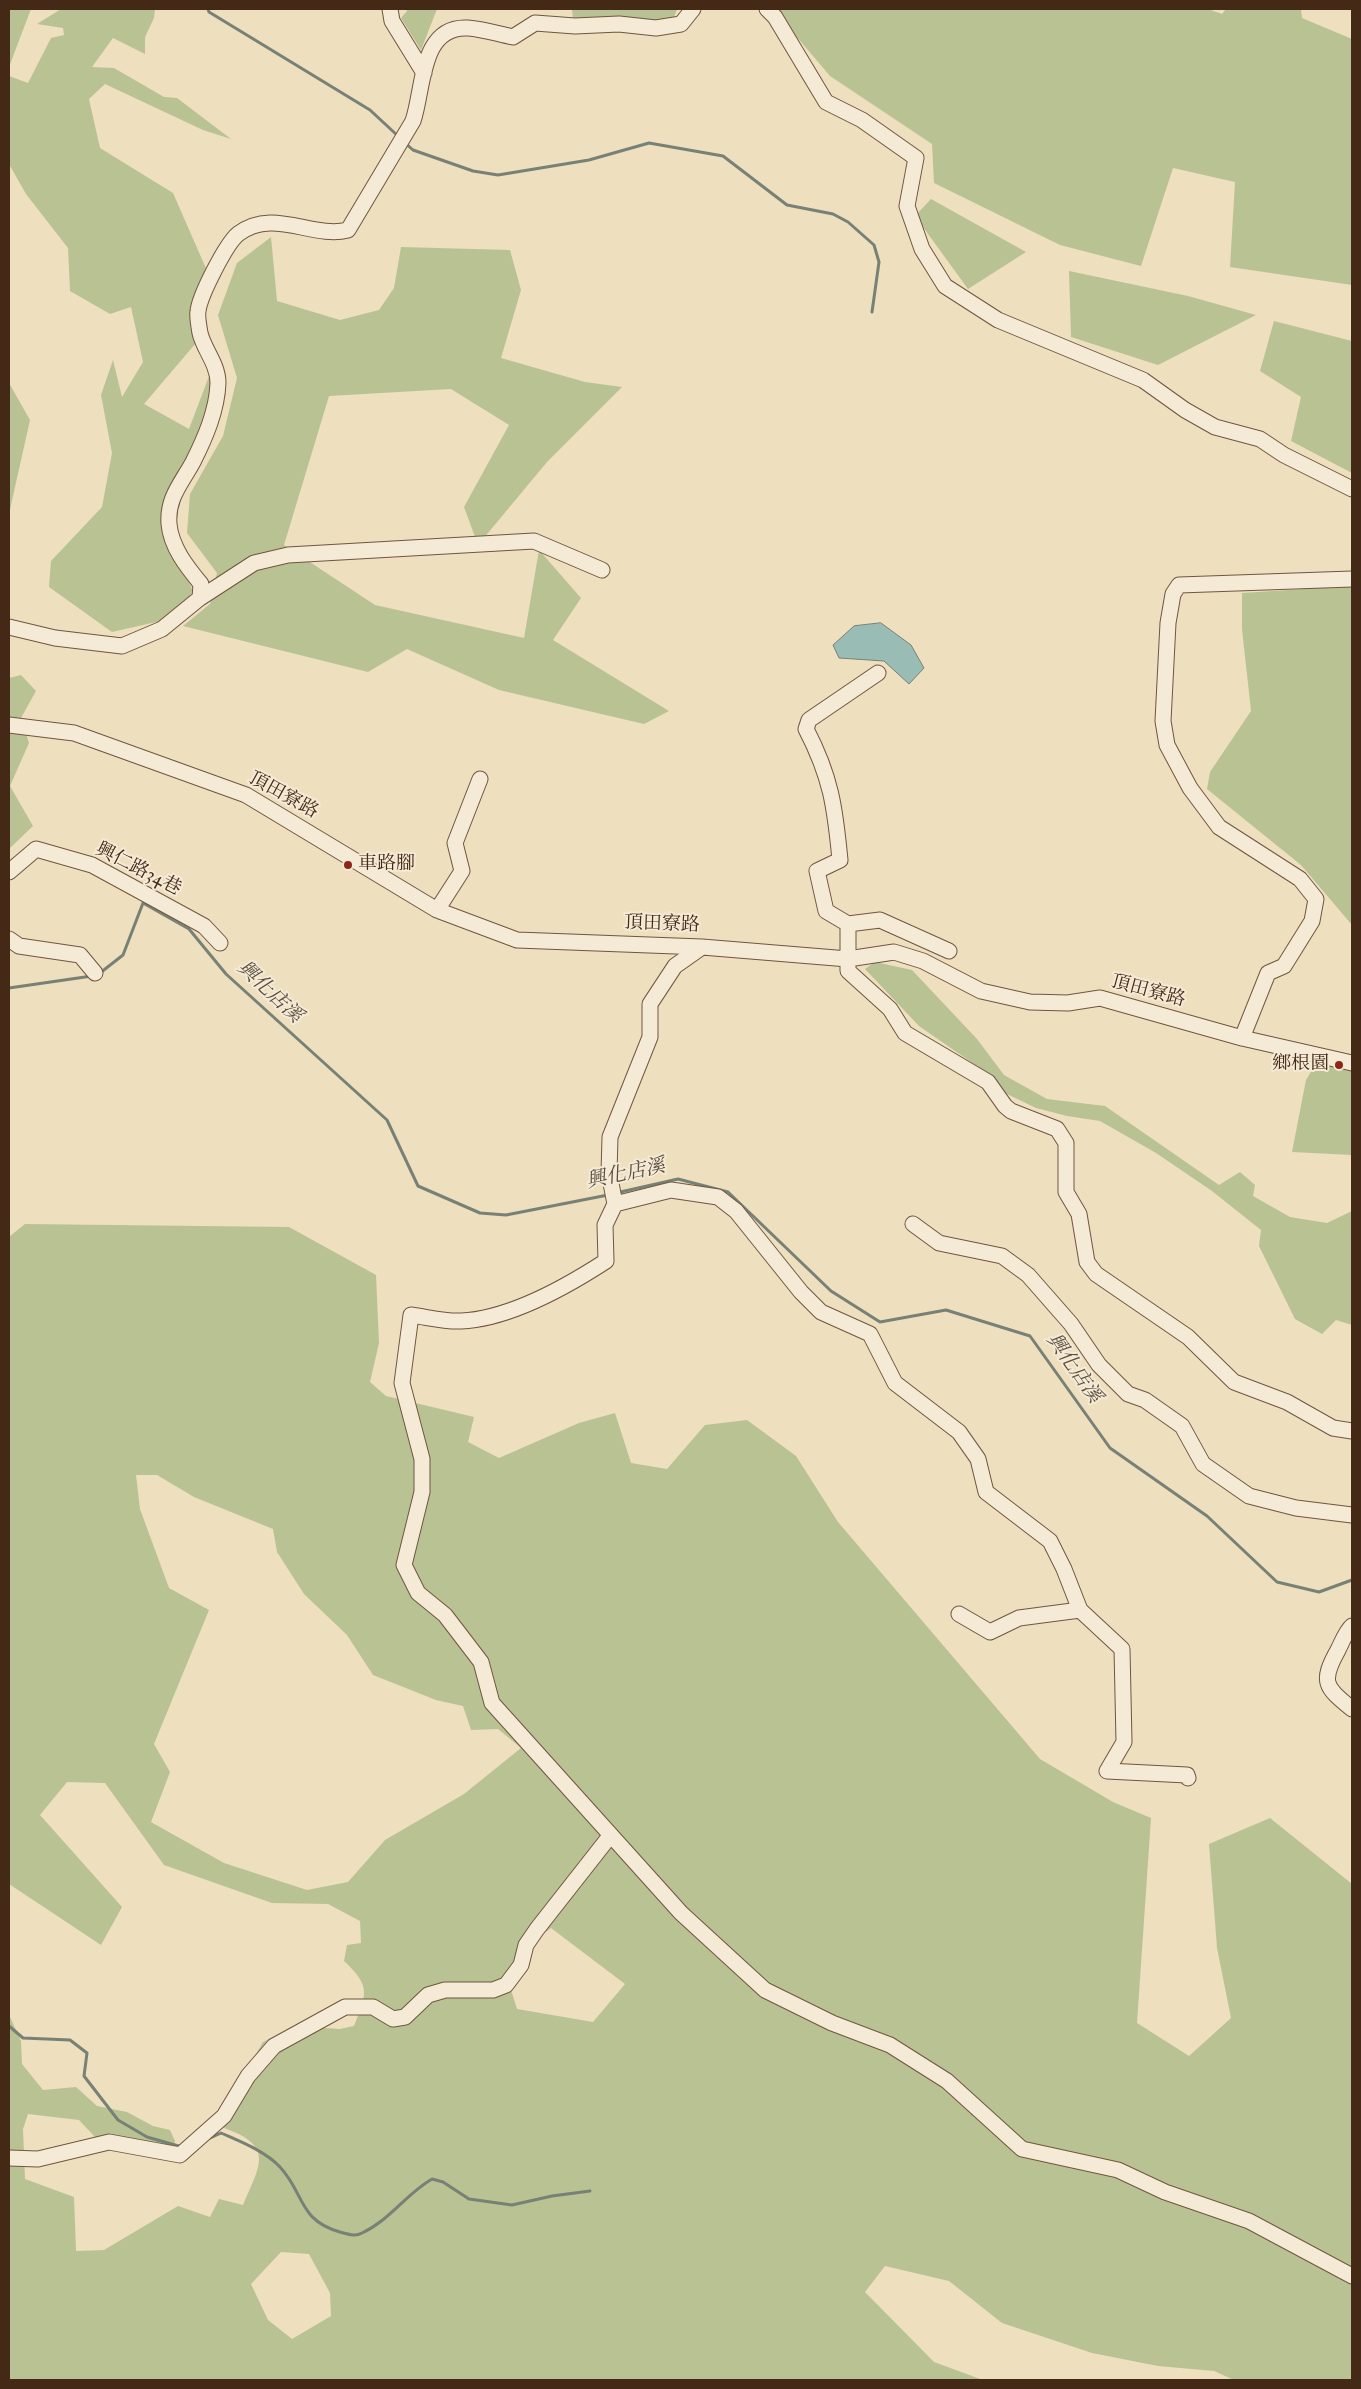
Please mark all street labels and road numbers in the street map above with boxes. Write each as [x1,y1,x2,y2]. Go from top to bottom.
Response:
street label: 頂田寮路 [244,768,322,824]
street label: 興仁路34巷 [91,839,185,901]
street label: 頂田寮路 [624,912,700,938]
street label: 頂田寮路 [1108,971,1188,1013]

